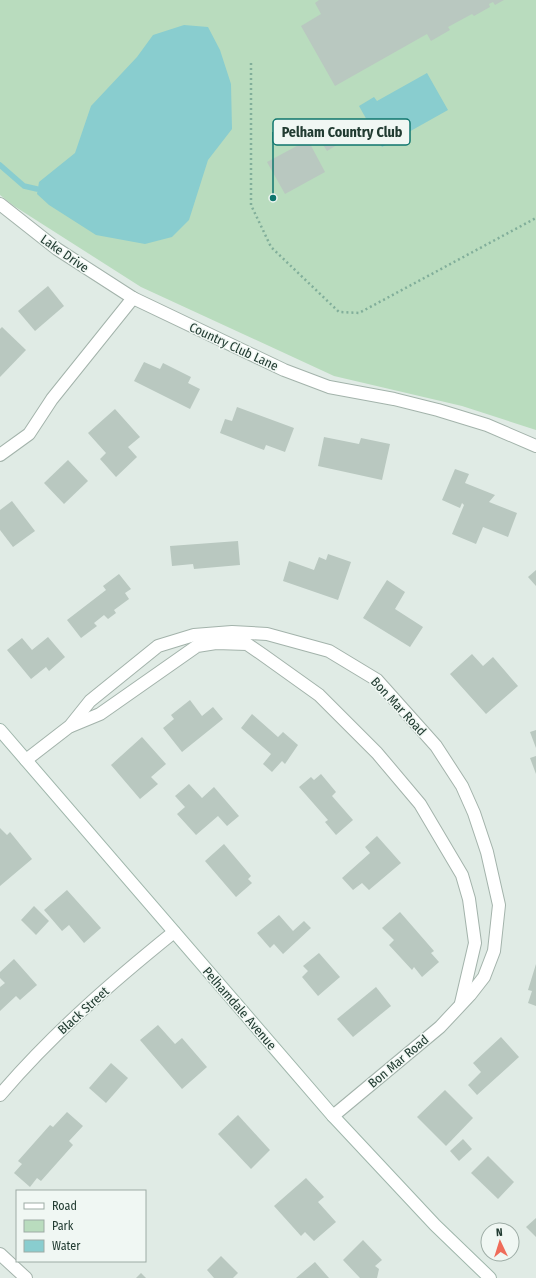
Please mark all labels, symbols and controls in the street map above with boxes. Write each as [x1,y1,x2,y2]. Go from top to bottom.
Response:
callout: Pelham Country Club [273,119,410,145]
text: Pelham Country Club [282,124,403,141]
street label: Lake Drive [38,231,92,275]
street label: Country Club Lane [187,319,281,374]
street label: Bon Mar Road [368,674,429,739]
street label: Pelhamdale Avenue [200,964,280,1053]
street label: Black Street [55,983,112,1037]
street label: Bon Mar Road [365,1032,431,1091]
legend [16,1190,146,1262]
text: Road [52,1199,77,1213]
text: Park [52,1219,74,1233]
north arrow [480,1222,520,1262]
text: N [496,1226,503,1239]
text: Water [52,1239,81,1253]

